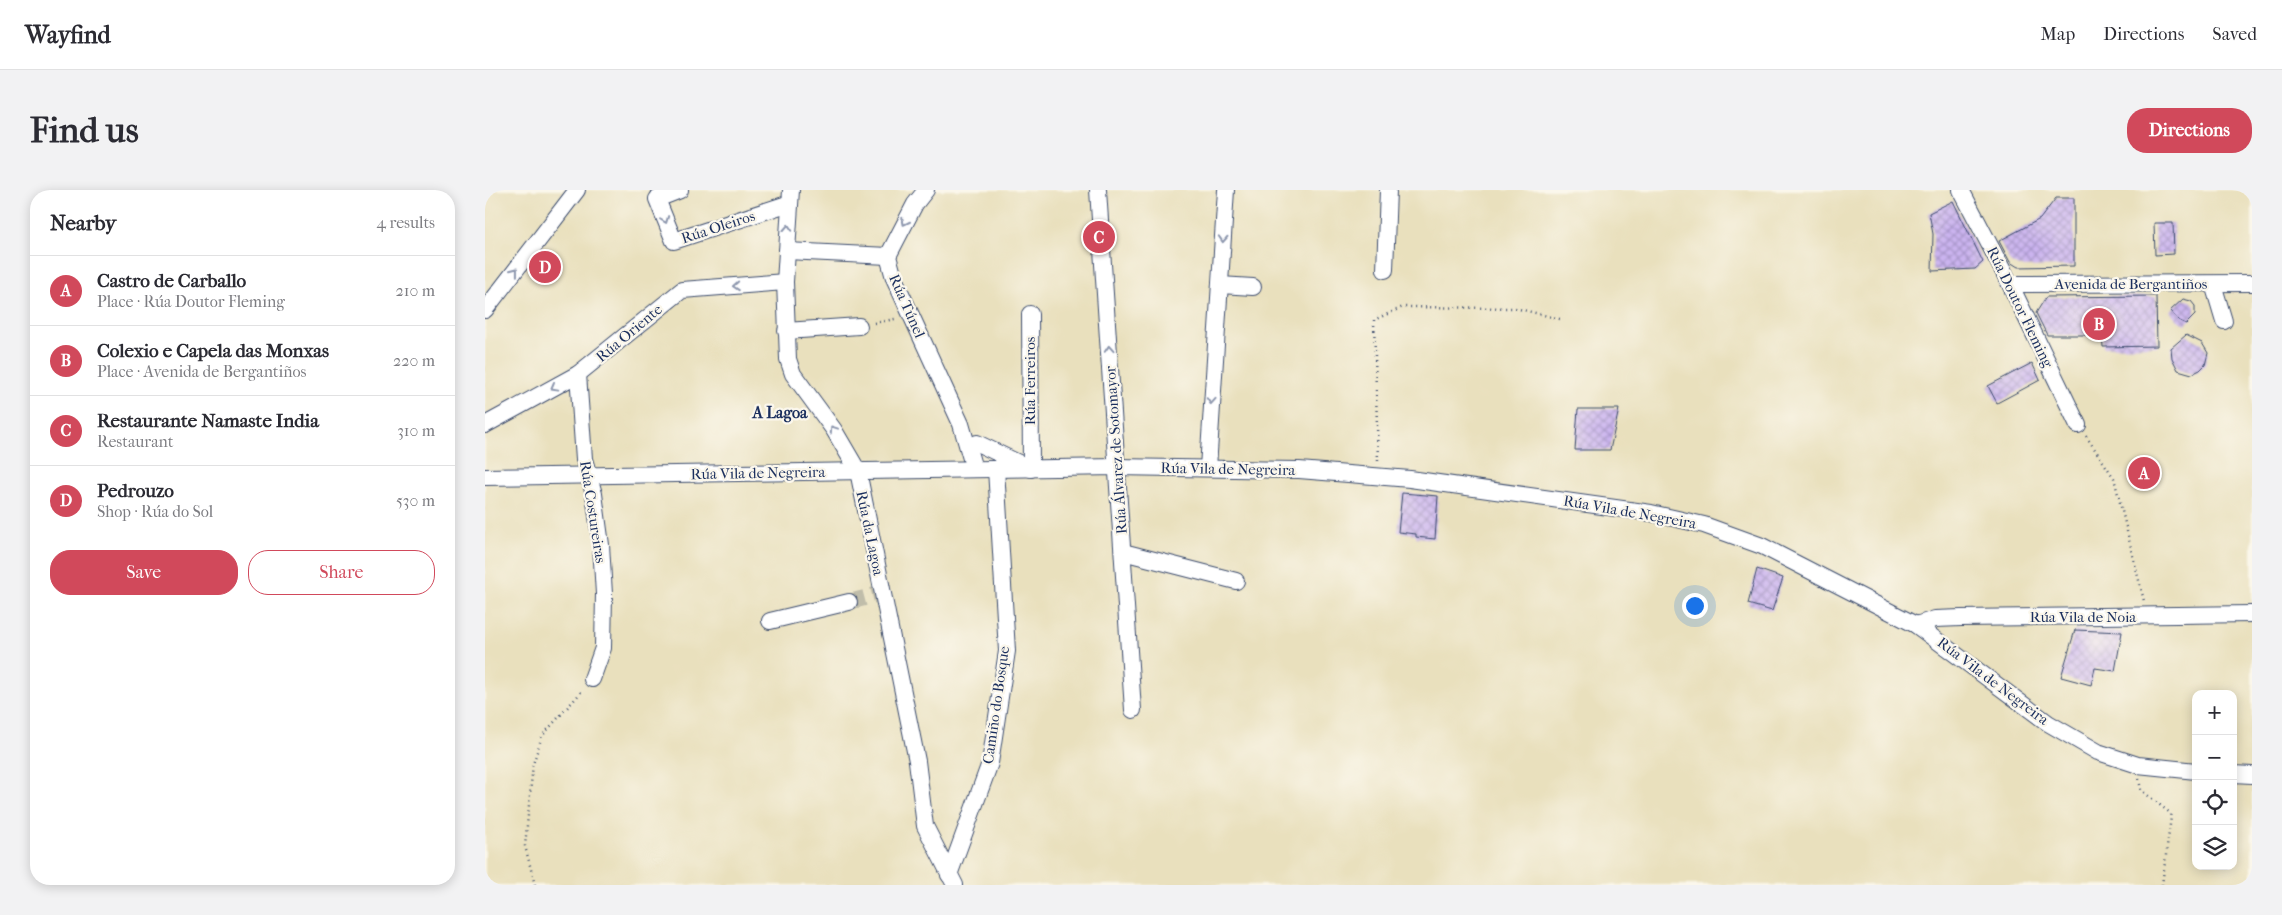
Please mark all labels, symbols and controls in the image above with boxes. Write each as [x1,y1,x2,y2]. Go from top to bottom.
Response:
text: Wayfind [25,21,111,49]
text: Map [2041,24,2075,45]
text: Directions [2103,24,2184,45]
text: Saved [2212,24,2257,45]
button: Directions [2127,108,2252,153]
text: Find us [30,110,139,151]
street label: Rúa Oleiros [679,206,758,247]
text: Nearby [50,211,116,235]
text: 4 results [377,213,435,232]
one-way arrow [659,215,670,224]
one-way arrow [901,217,911,226]
pin: C [1083,218,1115,256]
one-way arrow [783,224,794,232]
one-way arrow [1218,235,1229,243]
street label: Rúa Doutor Fleming [1983,244,2058,371]
pin: D [529,248,561,286]
one-way arrow [509,268,517,277]
text: Castro de Carballo [97,270,246,292]
street label: Rúa Túnel [885,271,929,341]
street label: Avenida de Bergantiños [2054,275,2208,293]
one-way arrow [732,280,740,291]
text: A [61,281,71,300]
text: 210 m [396,281,435,300]
text: Place · Rúa Doutor Fleming [97,292,285,311]
street label: Rúa Oriente [592,300,666,366]
pin: B [2083,305,2115,343]
street label: Rúa Ferreiros [1021,336,1039,425]
text: Colexio e Capela das Monxas [97,340,329,362]
one-way arrow [1103,345,1114,353]
text: B [61,351,71,370]
text: 220 m [393,351,435,370]
text: Place · Avenida de Bergantiños [97,362,307,381]
street label: Rúa Álvarez de Sotomayor [1101,365,1131,535]
one-way arrow [551,381,560,391]
one-way arrow [1206,397,1217,405]
district label: A Lagoa [752,403,808,423]
text: Restaurante Namaste India [97,410,319,432]
text: C [61,421,71,440]
text: 310 m [397,421,435,440]
one-way arrow [830,425,839,435]
text: Restaurant [97,432,173,451]
pin: A [2128,454,2160,492]
street label: Rúa Vila de Negreira [1161,459,1297,479]
street label: Rúa Costureiras [576,460,610,565]
street label: Rúa Vila de Negreira [691,463,827,483]
text: Pedrouzo [97,480,174,502]
street label: Rúa da Lagoa [852,489,888,578]
text: D [60,491,72,510]
text: 530 m [396,491,435,510]
street label: Rúa Vila de Negreira [1562,491,1699,533]
text: Shop · Rúa do Sol [97,502,213,521]
button: Save [50,550,238,595]
button: Share [248,550,435,595]
your location [1682,593,1708,619]
street label: Rúa Vila de Noia [2030,608,2137,626]
street label: Rúa Vila de Negreira [1934,633,2053,729]
street label: Camiño do Bosque [979,644,1013,765]
map controls [2192,690,2237,870]
button: + [2192,690,2237,735]
button: − [2192,735,2237,780]
button: locate [2192,780,2237,825]
button: layers [2192,825,2237,870]

